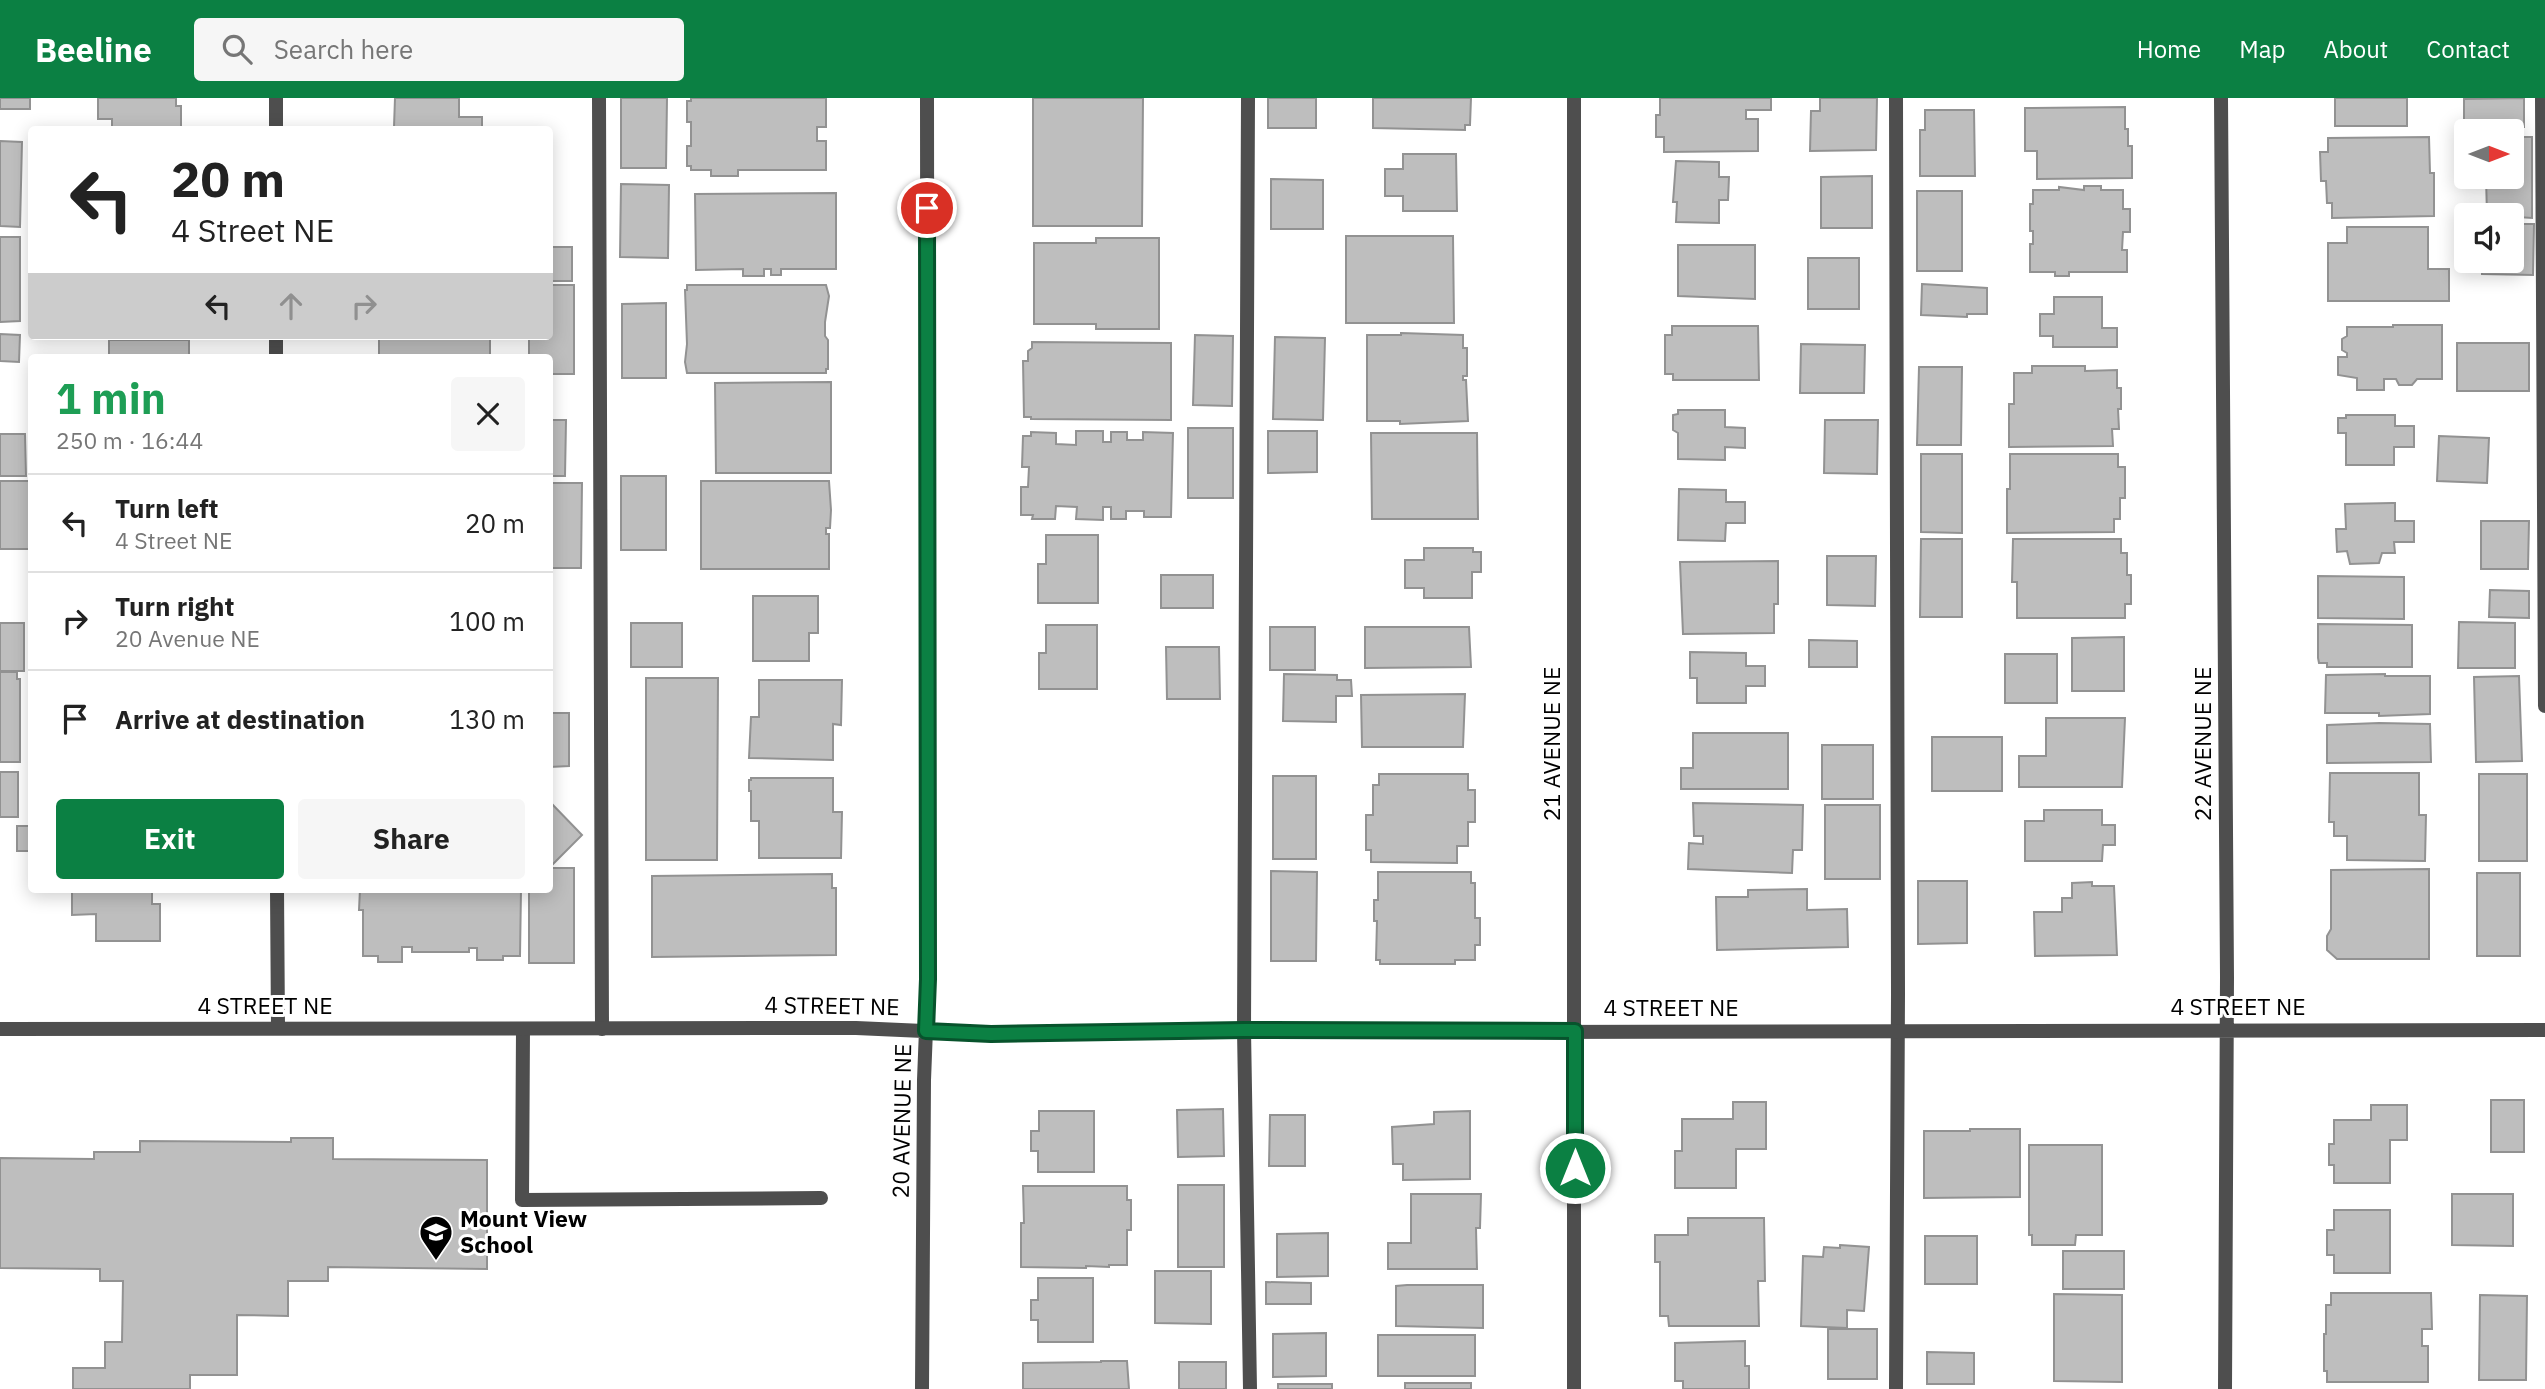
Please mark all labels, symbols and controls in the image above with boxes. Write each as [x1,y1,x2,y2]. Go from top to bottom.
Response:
search box [194,18,684,81]
text: Beeline [35,28,152,71]
icon: search [218,30,256,68]
text: Search here [274,32,413,66]
text: Home [2137,33,2201,65]
text: Map [2239,33,2285,65]
text: About [2323,33,2388,65]
text: Contact [2426,33,2510,65]
north arrow [2454,119,2524,189]
map controls [2454,119,2524,273]
text: 20 m [171,147,285,210]
icon: left [56,154,147,245]
pin [897,178,957,238]
icon: arrive [908,189,946,227]
button: sound [2454,203,2524,273]
text: 4 Street NE [171,209,334,251]
icon: left [199,287,237,325]
icon: ahead [272,287,310,325]
icon: right [345,287,383,325]
text: 1 min [56,371,166,426]
button: close [451,377,525,451]
text: 250 m · 16:44 [56,425,203,455]
text: Turn left [115,491,218,525]
icon: left [56,504,94,542]
text: 20 m [465,506,525,540]
text: 4 Street NE [115,525,232,555]
text: Turn right [115,589,234,623]
icon: right [56,602,94,640]
text: 100 m [449,604,525,638]
text: 20 Avenue NE [115,623,260,653]
street label: 21 AVENUE NE [1536,667,1566,821]
street label: 22 AVENUE NE [2187,667,2217,821]
icon: arrive [56,700,94,738]
text: Arrive at destination [115,702,365,736]
text: 130 m [449,702,525,736]
button: Exit [56,799,284,879]
button: Share [298,799,525,879]
street label: 4 STREET NE [764,989,900,1021]
street label: 4 STREET NE [197,990,333,1020]
street label: 4 STREET NE [2170,991,2306,1021]
street label: 4 STREET NE [1603,992,1739,1022]
street label: 20 AVENUE NE [885,1043,917,1199]
position arrow [1538,1131,1612,1205]
place label: Mount View School [460,1203,587,1259]
school or university icon: Mount View School [417,1213,455,1262]

